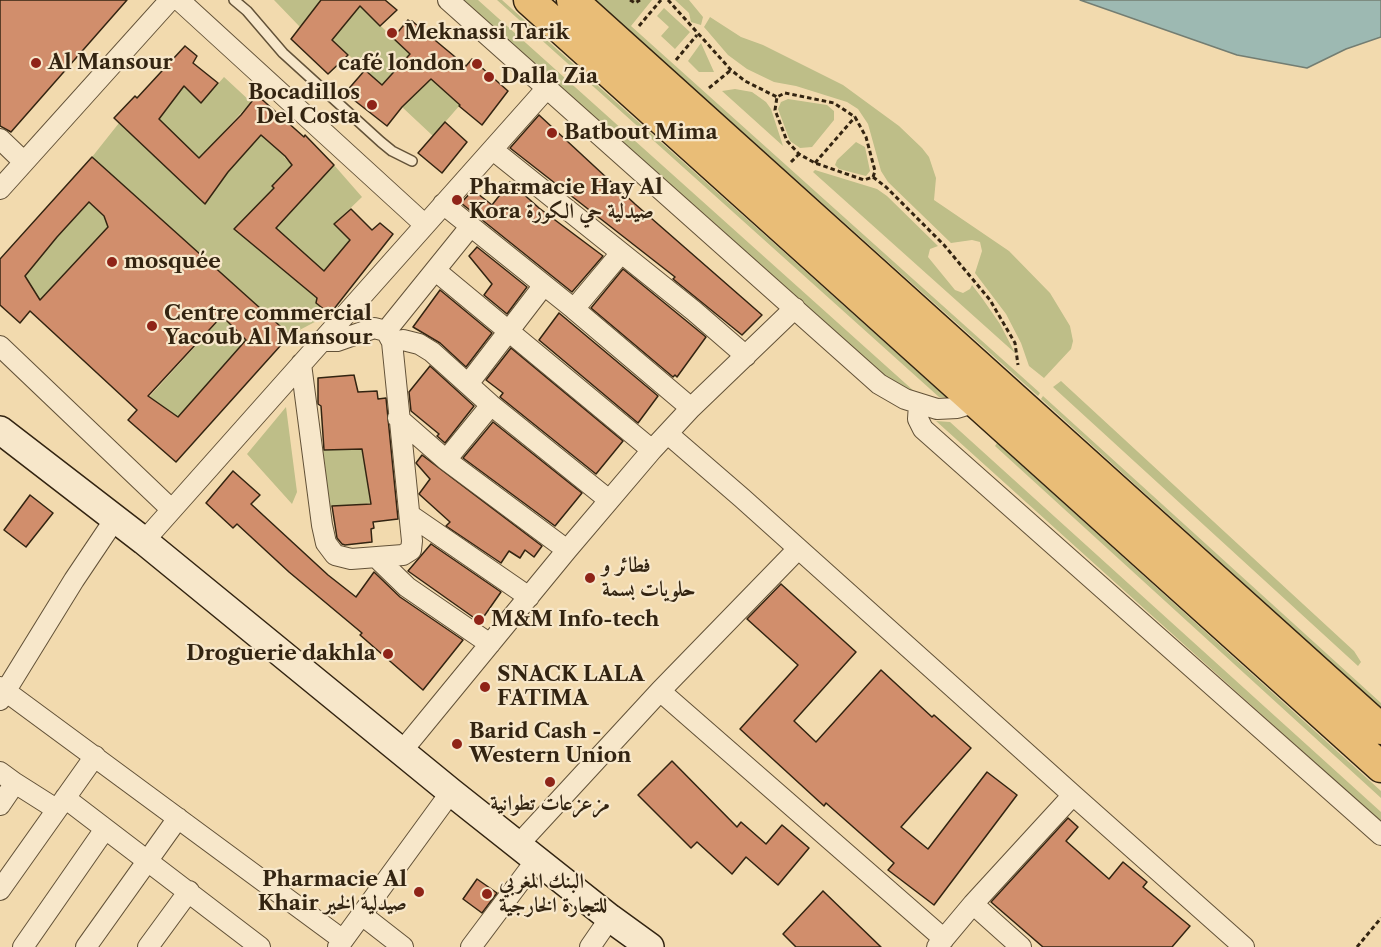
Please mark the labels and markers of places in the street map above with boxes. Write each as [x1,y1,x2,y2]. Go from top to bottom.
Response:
place label: Meknassi Tarik [404,20,569,46]
marker: Meknassi Tarik [385,26,399,40]
place label: Al Mansour [48,50,173,76]
place label: café london [338,51,465,77]
marker: Al Mansour [29,56,43,70]
marker: café london [470,57,484,71]
place label: Dalla Zia [501,64,598,90]
marker: Dalla Zia [482,70,496,84]
place label: Bocadillos Del Costa [248,80,360,130]
marker: Bocadillos Del Costa [365,98,379,112]
place label: Batbout Mima [564,120,718,146]
marker: Batbout Mima [545,126,559,140]
place label: Pharmacie Hay Al Kora صيدلية حي الكورة [469,175,663,225]
marker: Pharmacie Hay Al Kora صيدلية حي الكورة [450,193,464,207]
place label: mosquée [124,249,221,275]
marker: mosquée [105,255,119,269]
place label: Centre commercial Yacoub Al Mansour [164,301,372,351]
marker: Centre commercial Yacoub Al Mansour [145,319,159,333]
place label: فطائر و حلويات بسمة [602,553,695,603]
marker: فطائر و حلويات بسمة [583,571,597,585]
place label: M&M Info-tech [491,607,659,633]
marker: M&M Info-tech [472,613,486,627]
place label: Droguerie dakhla [186,641,376,667]
marker: Droguerie dakhla [381,647,395,661]
place label: SNACK LALA FATIMA [497,662,645,712]
marker: SNACK LALA FATIMA [478,680,492,694]
place label: Barid Cash - Western Union [469,719,631,769]
marker: Barid Cash - Western Union [450,737,464,751]
marker: مزعزعات تطوانية [543,775,557,789]
place label: مزعزعات تطوانية [490,791,610,817]
place label: Pharmacie Al Khair صيدلية الخير [258,867,407,917]
place label: البنك المغربي للتجارة الخارجية [499,869,607,919]
marker: Pharmacie Al Khair صيدلية الخير [412,885,426,899]
marker: البنك المغربي للتجارة الخارجية [480,887,494,901]

